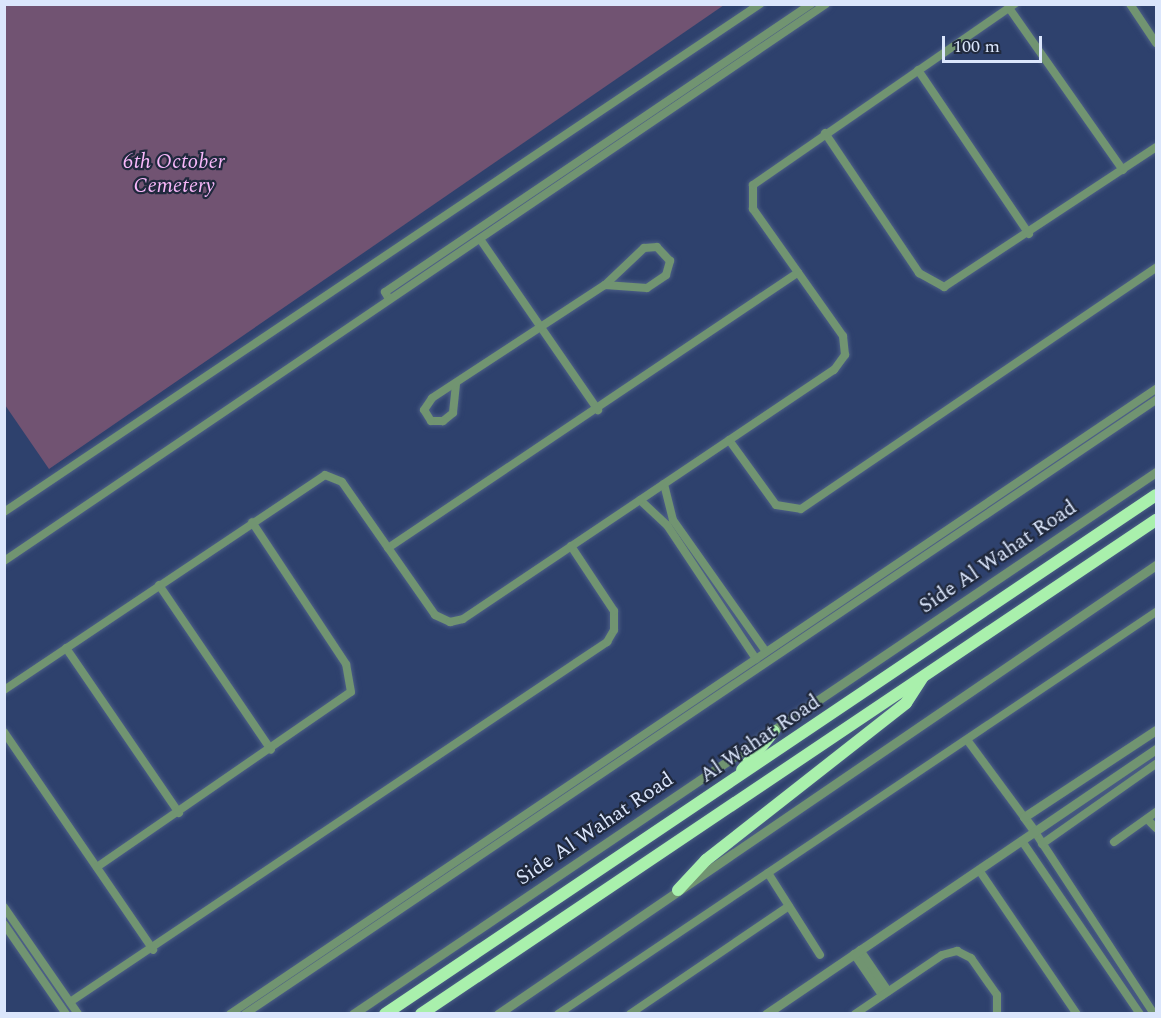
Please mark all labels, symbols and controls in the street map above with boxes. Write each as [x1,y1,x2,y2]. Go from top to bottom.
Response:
scale bar [945,24,1046,62]
text: 100 m [953,33,1000,60]
park label: 6th October Cemetery [123,149,225,199]
street label: Side Al Wahat Road [914,495,1082,619]
street label: Al Wahat Road [695,689,825,789]
street label: Side Al Wahat Road [511,767,679,891]

